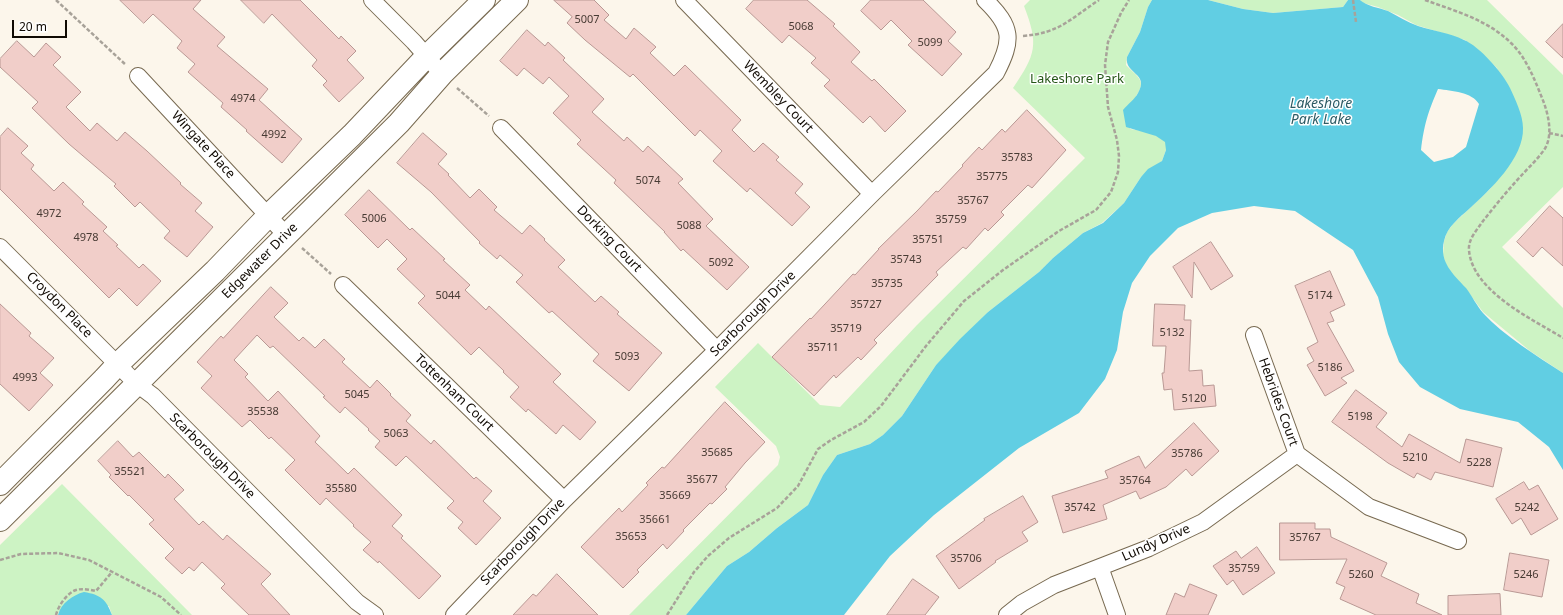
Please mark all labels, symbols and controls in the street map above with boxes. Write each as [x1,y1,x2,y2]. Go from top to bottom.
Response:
scale bar [14,12,69,38]
house number: 5007 [574,13,600,27]
text: 20 m [19,18,47,35]
house number: 5068 [788,20,814,34]
house number: 5099 [917,36,943,50]
street label: Wembley Court [740,58,816,136]
park label: Lakeshore Park [1030,71,1124,87]
house number: 4974 [230,92,256,106]
water label: Lakeshore Park Lake [1290,96,1352,128]
street label: Wingate Place [168,108,238,182]
house number: 4992 [261,128,287,142]
house number: 35783 [1001,151,1033,165]
house number: 35775 [976,170,1008,184]
house number: 5074 [635,174,661,188]
house number: 35767 [957,194,989,208]
street label: Dorking Court [573,202,645,276]
house number: 4972 [36,207,62,221]
house number: 5006 [361,212,387,226]
house number: 35759 [935,213,967,227]
house number: 5088 [676,219,702,233]
street label: Edgewater Drive [219,220,301,302]
house number: 4978 [73,231,99,245]
house number: 35751 [912,233,944,247]
house number: 35743 [890,253,922,267]
house number: 5092 [708,256,734,270]
street label: Scarborough Drive [707,268,799,360]
street label: Croydon Place [23,269,95,341]
house number: 35735 [871,277,903,291]
house number: 5044 [435,289,461,303]
house number: 5174 [1307,289,1333,303]
house number: 35727 [850,298,882,312]
house number: 35719 [830,322,862,336]
house number: 5132 [1159,326,1185,340]
house number: 35711 [807,341,839,355]
house number: 5093 [614,350,640,364]
street label: Tottenham Court [411,351,497,435]
street label: Hebrides Court [1255,356,1301,448]
house number: 5186 [1317,361,1343,375]
house number: 4993 [12,371,38,385]
house number: 5045 [344,388,370,402]
house number: 5120 [1181,392,1207,406]
house number: 35538 [247,405,279,419]
street label: Scarborough Drive [166,410,258,502]
house number: 5198 [1347,410,1373,424]
house number: 5063 [383,427,409,441]
house number: 35685 [701,446,733,460]
house number: 35786 [1171,447,1203,461]
house number: 5210 [1402,451,1428,465]
house number: 5228 [1466,456,1492,470]
house number: 35521 [114,465,146,479]
house number: 35677 [686,473,718,487]
house number: 35764 [1119,474,1151,488]
house number: 35580 [325,482,357,496]
house number: 35669 [659,489,691,503]
street label: Scarborough Drive [478,495,568,589]
house number: 35742 [1064,501,1096,515]
house number: 5242 [1514,501,1540,515]
house number: 35661 [639,513,671,527]
street label: Lundy Drive [1119,521,1193,565]
house number: 35653 [615,530,647,544]
house number: 35767 [1289,531,1321,545]
house number: 35706 [950,552,982,566]
house number: 35759 [1228,562,1260,576]
house number: 5260 [1348,568,1374,582]
house number: 5246 [1513,568,1539,582]

